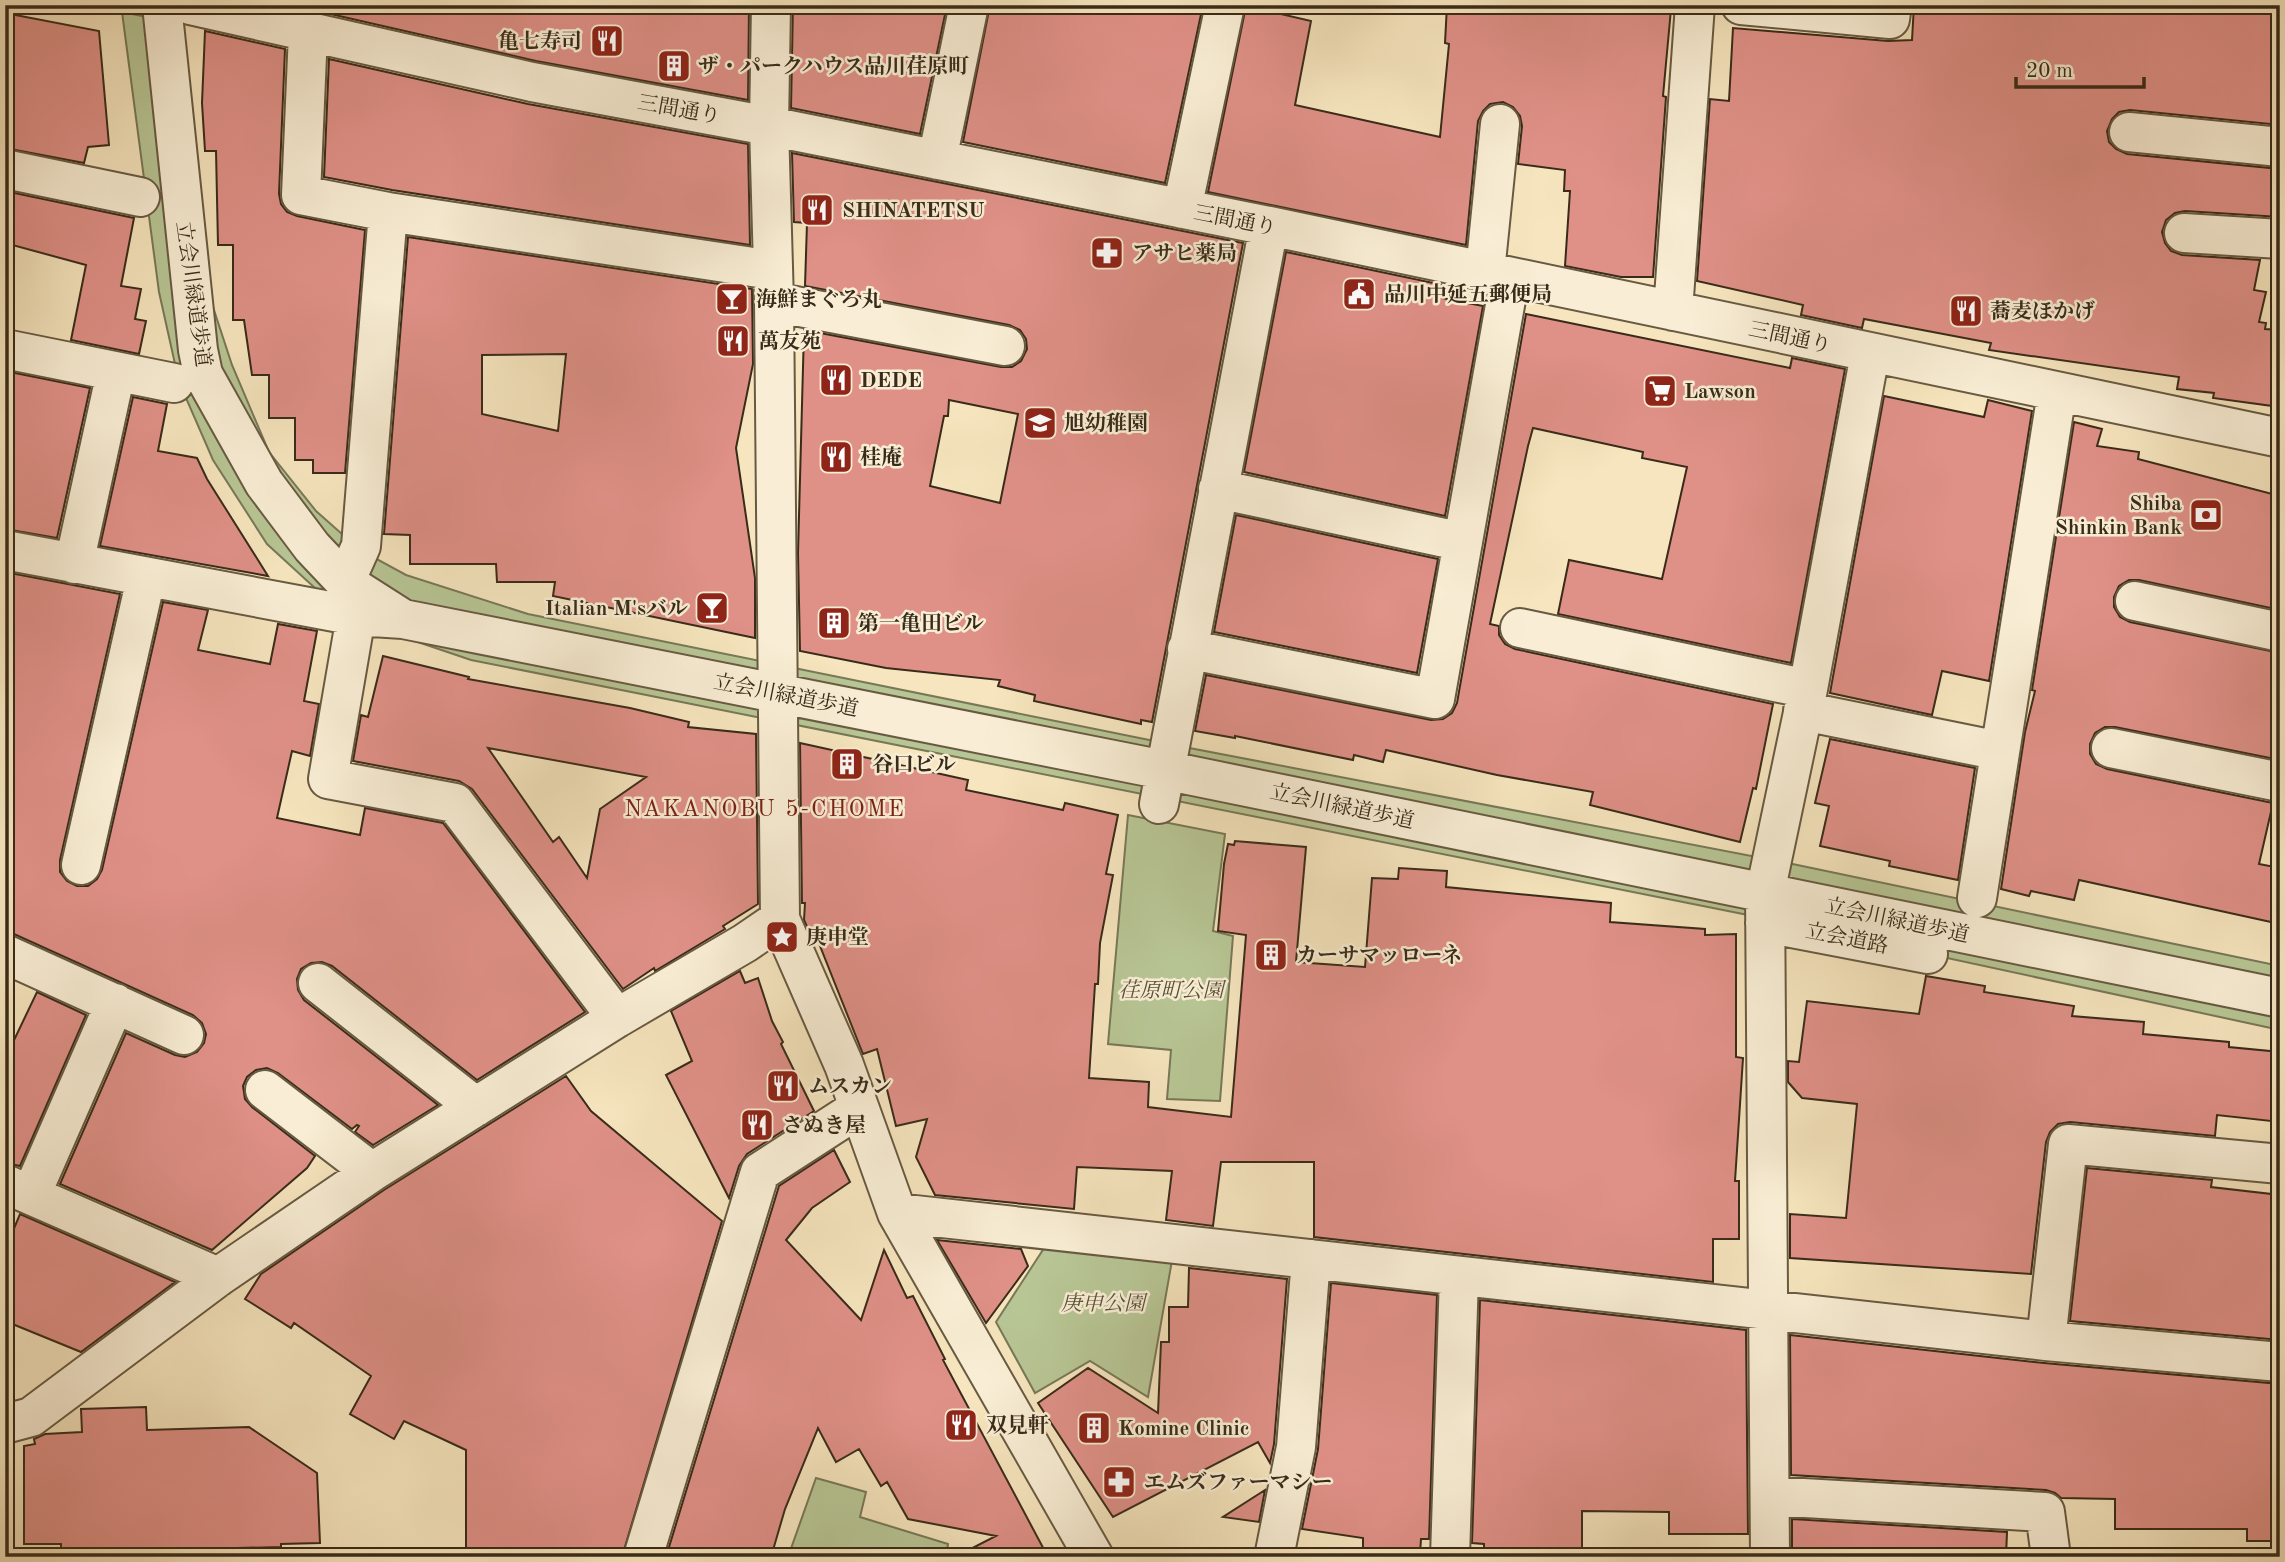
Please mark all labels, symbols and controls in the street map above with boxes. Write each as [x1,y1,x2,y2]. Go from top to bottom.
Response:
restaurant icon: 亀七寿司 [588,22,626,60]
place label: 亀七寿司 [498,30,582,53]
scale bar [2016,46,2143,90]
building icon: ザ・パークハウス品川荏原町 [655,47,693,85]
place label: ザ・パークハウス品川荏原町 [698,54,969,78]
text: 20 m [2026,61,2073,82]
street label: 三間通り [636,91,722,128]
restaurant icon: SHINATETSU [798,191,836,229]
place label: SHINATETSU [842,201,985,222]
street label: 三間通り [1191,201,1278,240]
street label: 立会川緑道歩道 [172,220,215,368]
pharmacy icon: アサヒ薬局 [1088,234,1126,272]
place label: アサヒ薬局 [1132,242,1237,265]
public building icon: 品川中延五郵便局 [1340,275,1378,313]
bar icon: 海鮮まぐろ丸 [713,280,751,318]
place label: 品川中延五郵便局 [1384,283,1552,306]
place label: 海鮮まぐろ丸 [756,288,882,311]
restaurant icon: 蕎麦ほかげ [1947,292,1985,330]
place label: 蕎麦ほかげ [1990,300,2095,323]
street label: 三間通り [1746,318,1833,357]
restaurant icon: 萬友苑 [714,322,752,360]
place label: 萬友苑 [758,329,821,353]
restaurant icon: DEDE [817,361,855,399]
place label: DEDE [860,371,922,392]
supermarket icon: Lawson [1641,372,1679,410]
place label: Lawson [1684,382,1756,403]
school or university icon: 旭幼稚園 [1021,404,1059,442]
place label: 旭幼稚園 [1064,412,1148,435]
restaurant icon: 桂庵 [817,438,855,476]
place label: 桂庵 [860,446,902,469]
place label: Shiba Shinkin Bank [2055,494,2182,539]
bank icon: Shiba Shinkin Bank [2187,496,2225,534]
bar icon: Italian M'sバル [693,589,731,627]
place label: Italian M'sバル [545,599,688,620]
building icon: 第一亀田ビル [815,604,853,642]
place label: 第一亀田ビル [858,612,984,635]
street label: 立会川緑道歩道 [712,670,860,721]
building icon: 谷口ビル [828,745,866,783]
place label: 谷口ビル [872,753,956,776]
street label: 立会川緑道歩道 [1268,780,1416,833]
district label: NAKANOBU 5-CHOME [624,798,906,821]
street label: 立会川緑道歩道 [1823,894,1971,947]
place icon: 庚申堂 [763,918,801,956]
street label: 立会道路 [1803,919,1890,958]
place label: 庚申堂 [806,926,869,949]
building icon: カーサマッローネ [1252,936,1290,974]
place label: カーサマッローネ [1296,943,1462,967]
park label: 荏原町公園 [1119,979,1226,1002]
restaurant icon: ムスカン [764,1067,802,1105]
place label: ムスカン [808,1076,892,1098]
restaurant icon: さぬき屋 [738,1106,776,1144]
place label: さぬき屋 [782,1114,866,1137]
park label: 庚申公園 [1061,1292,1148,1315]
restaurant icon: 双見軒 [942,1406,980,1444]
building icon: Komine Clinic [1075,1409,1113,1447]
place label: 双見軒 [986,1414,1049,1437]
place label: Komine Clinic [1118,1419,1250,1440]
pharmacy icon: エムズファーマシー [1100,1463,1138,1501]
place label: エムズファーマシー [1144,1471,1333,1494]

